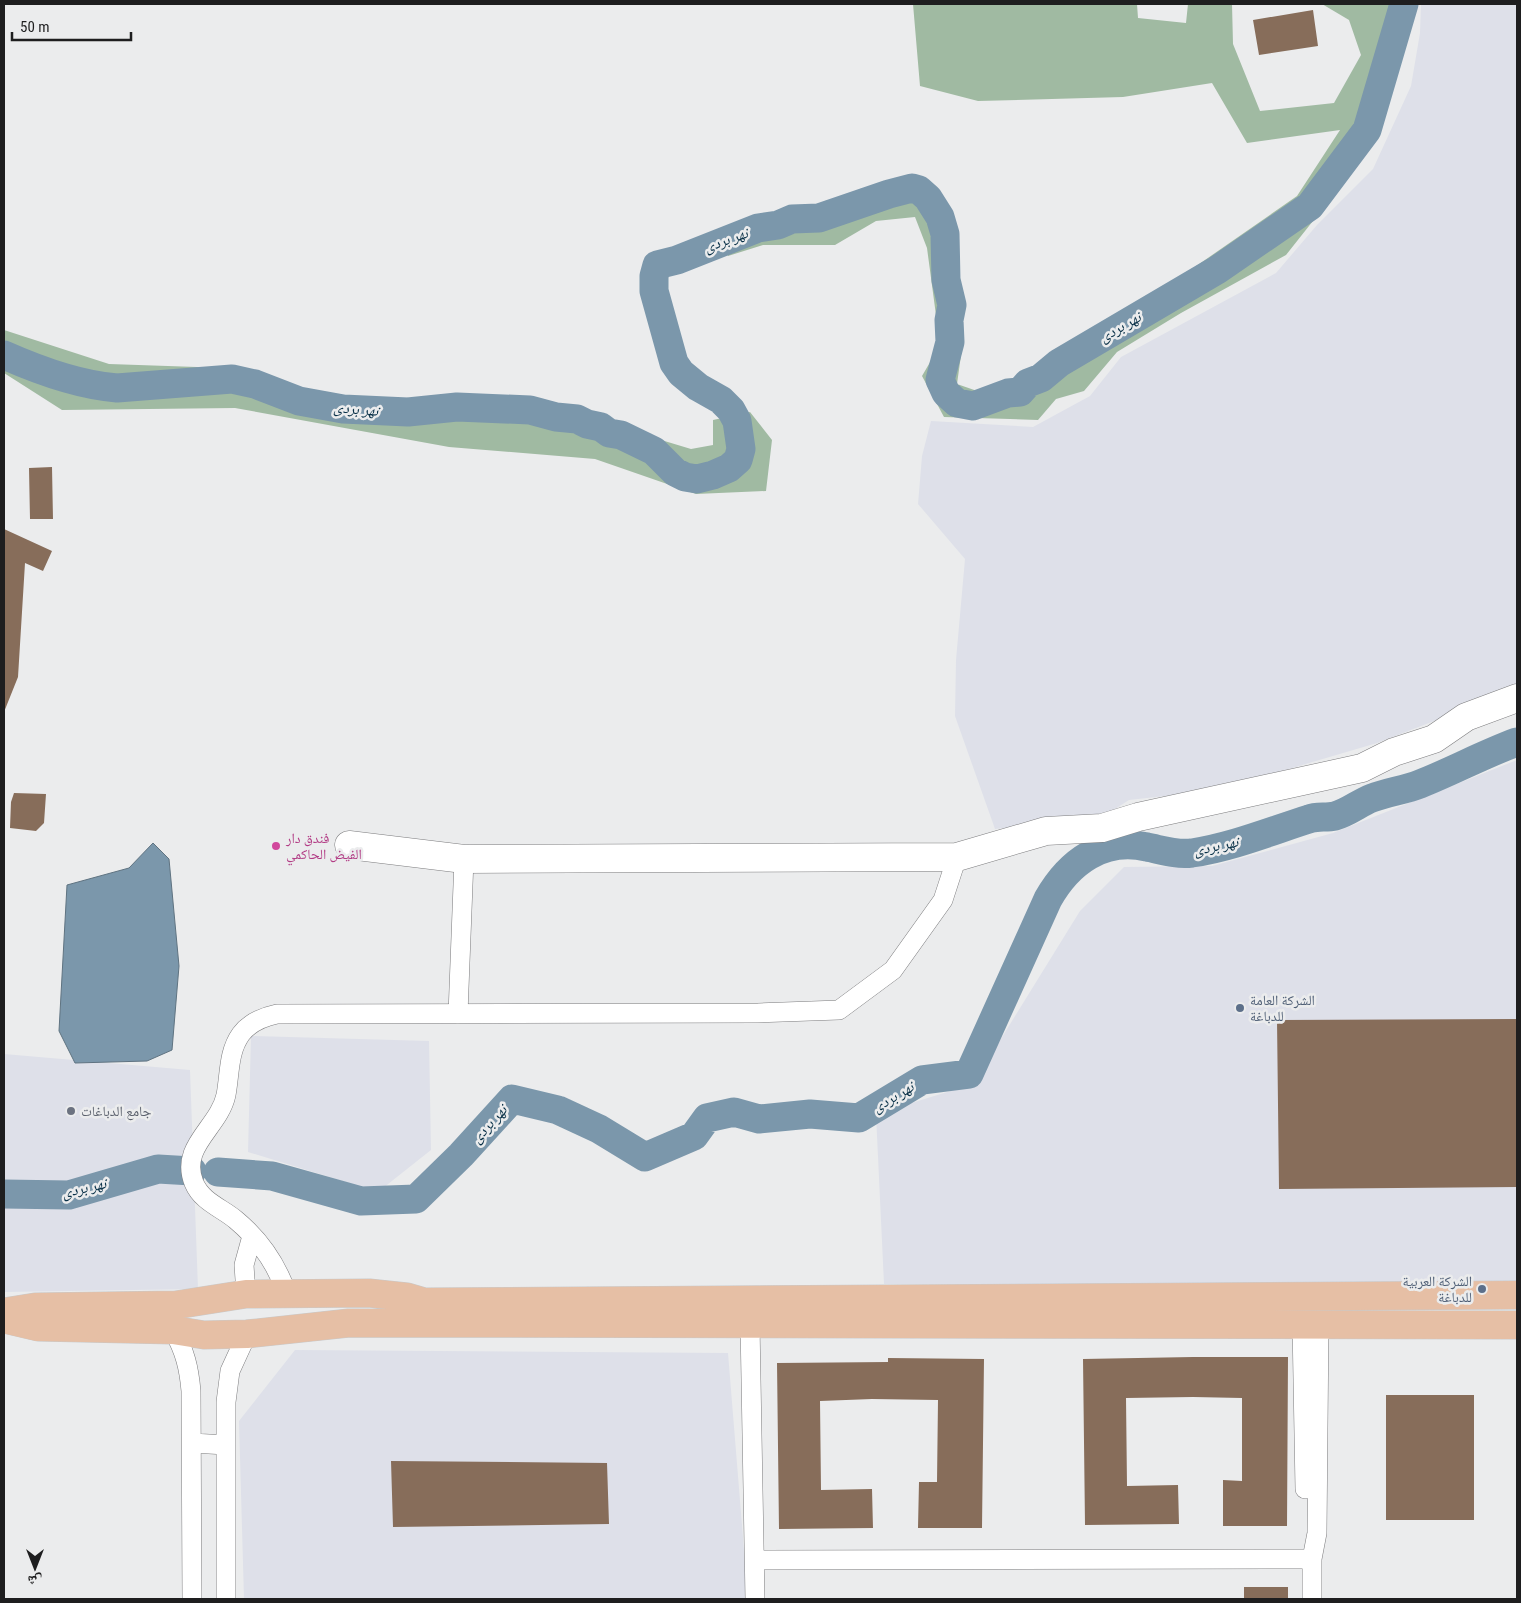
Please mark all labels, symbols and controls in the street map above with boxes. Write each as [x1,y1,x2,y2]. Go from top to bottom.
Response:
scale bar [12,10,131,42]
text: 50 m [20,18,50,36]
water label: نهر بردى [702,223,753,256]
water label: نهر بردى [1096,307,1146,346]
water label: نهر بردى [333,398,382,420]
place label: فندق دار الفيض الحاكمي [285,830,362,866]
water label: نهر بردى [1192,832,1243,859]
marker: فندق دار الفيض الحاكمي [270,840,282,852]
place label: الشركة العامة للدباغة [1250,992,1315,1024]
marker: الشركة العامة للدباغة [1234,1002,1246,1014]
water label: نهر بردى [869,1076,919,1116]
water label: نهر بردى [467,1099,513,1147]
place label: جامع الدباغات [81,1103,152,1121]
marker: جامع الدباغات [65,1105,77,1117]
water label: نهر بردى [60,1174,111,1202]
place label: الشركة العربية للدباغة [1402,1273,1472,1305]
marker: الشركة العربية للدباغة [1476,1283,1488,1295]
north arrow [10,1543,60,1593]
text: ش [27,1572,42,1589]

